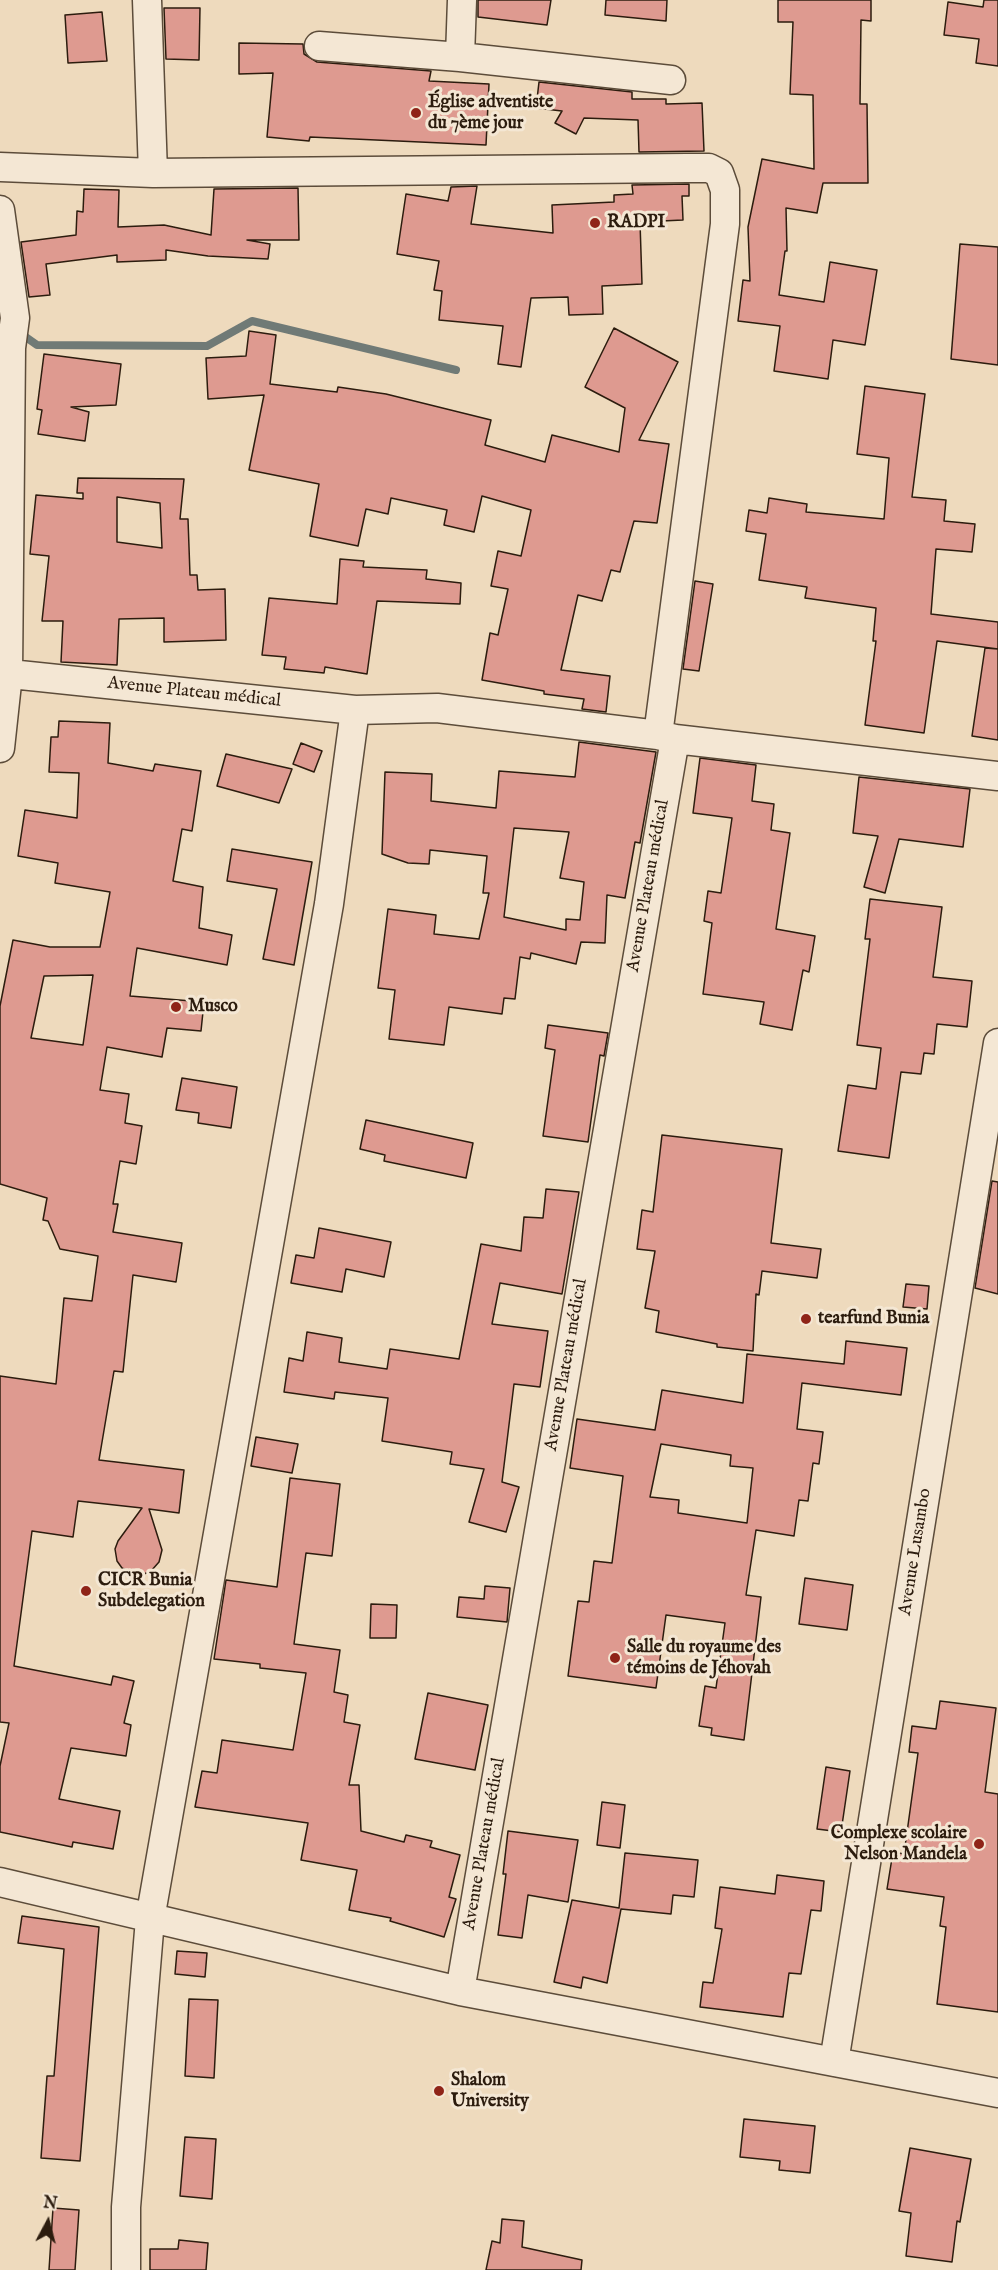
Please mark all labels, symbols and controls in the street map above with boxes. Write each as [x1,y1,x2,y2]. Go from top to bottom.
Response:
place label: Église adventiste du 7ème jour [428,92,553,134]
marker: Église adventiste du 7ème jour [409,106,423,120]
place label: RADPI [607,212,665,234]
marker: RADPI [588,216,602,230]
street label: Avenue Plateau médical [106,673,282,713]
street label: Avenue Plateau médical [623,798,675,974]
place label: Musco [188,996,238,1018]
marker: Musco [169,1000,183,1014]
street label: Avenue Plateau médical [541,1277,593,1453]
place label: tearfund Bunia [818,1308,929,1330]
marker: tearfund Bunia [799,1312,813,1326]
street label: Avenue Lusambo [895,1487,937,1617]
place label: CICR Bunia Subdelegation [98,1570,205,1612]
marker: CICR Bunia Subdelegation [79,1584,93,1598]
place label: Salle du royaume des témoins de Jéhovah [627,1637,781,1680]
marker: Salle du royaume des témoins de Jéhovah [608,1651,622,1665]
street label: Avenue Plateau médical [459,1756,511,1932]
place label: Complexe scolaire Nelson Mandela [831,1823,967,1866]
marker: Complexe scolaire Nelson Mandela [972,1837,986,1851]
place label: Shalom University [451,2070,529,2112]
marker: Shalom University [432,2084,446,2098]
north arrow [18,2192,78,2252]
text: N [42,2193,58,2215]

